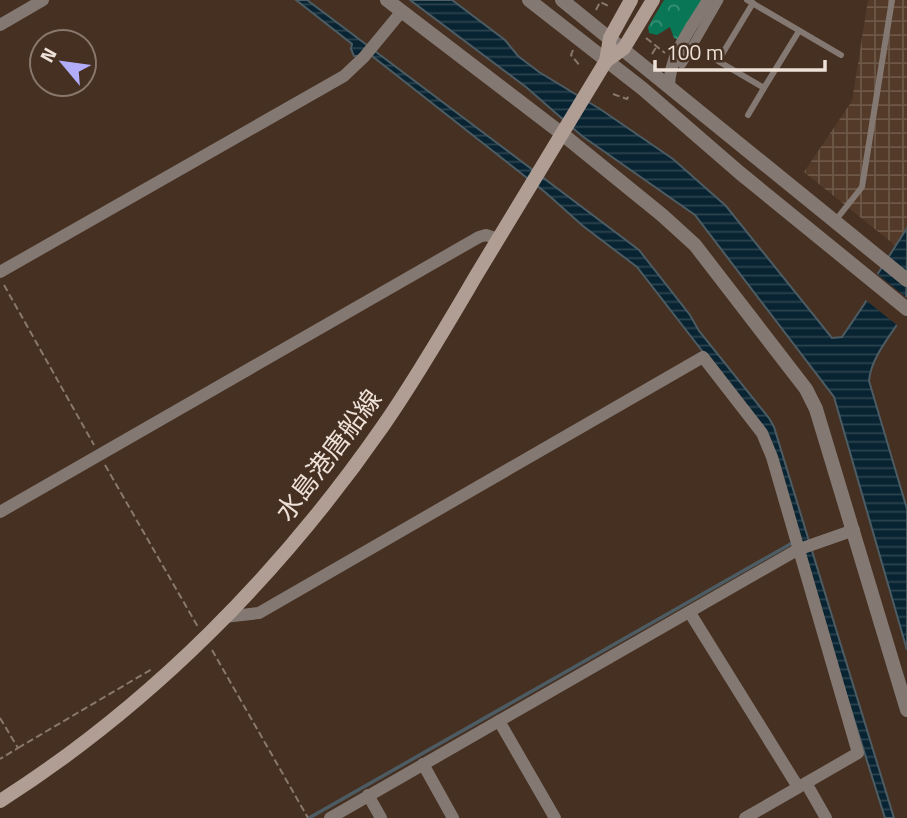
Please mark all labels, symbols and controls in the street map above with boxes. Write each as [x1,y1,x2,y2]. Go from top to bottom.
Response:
north arrow [28,28,98,98]
scale bar [655,28,825,72]
text: 100 m [666,36,723,68]
text: N [32,42,64,67]
street label: 水島港唐船線 [265,381,391,529]

